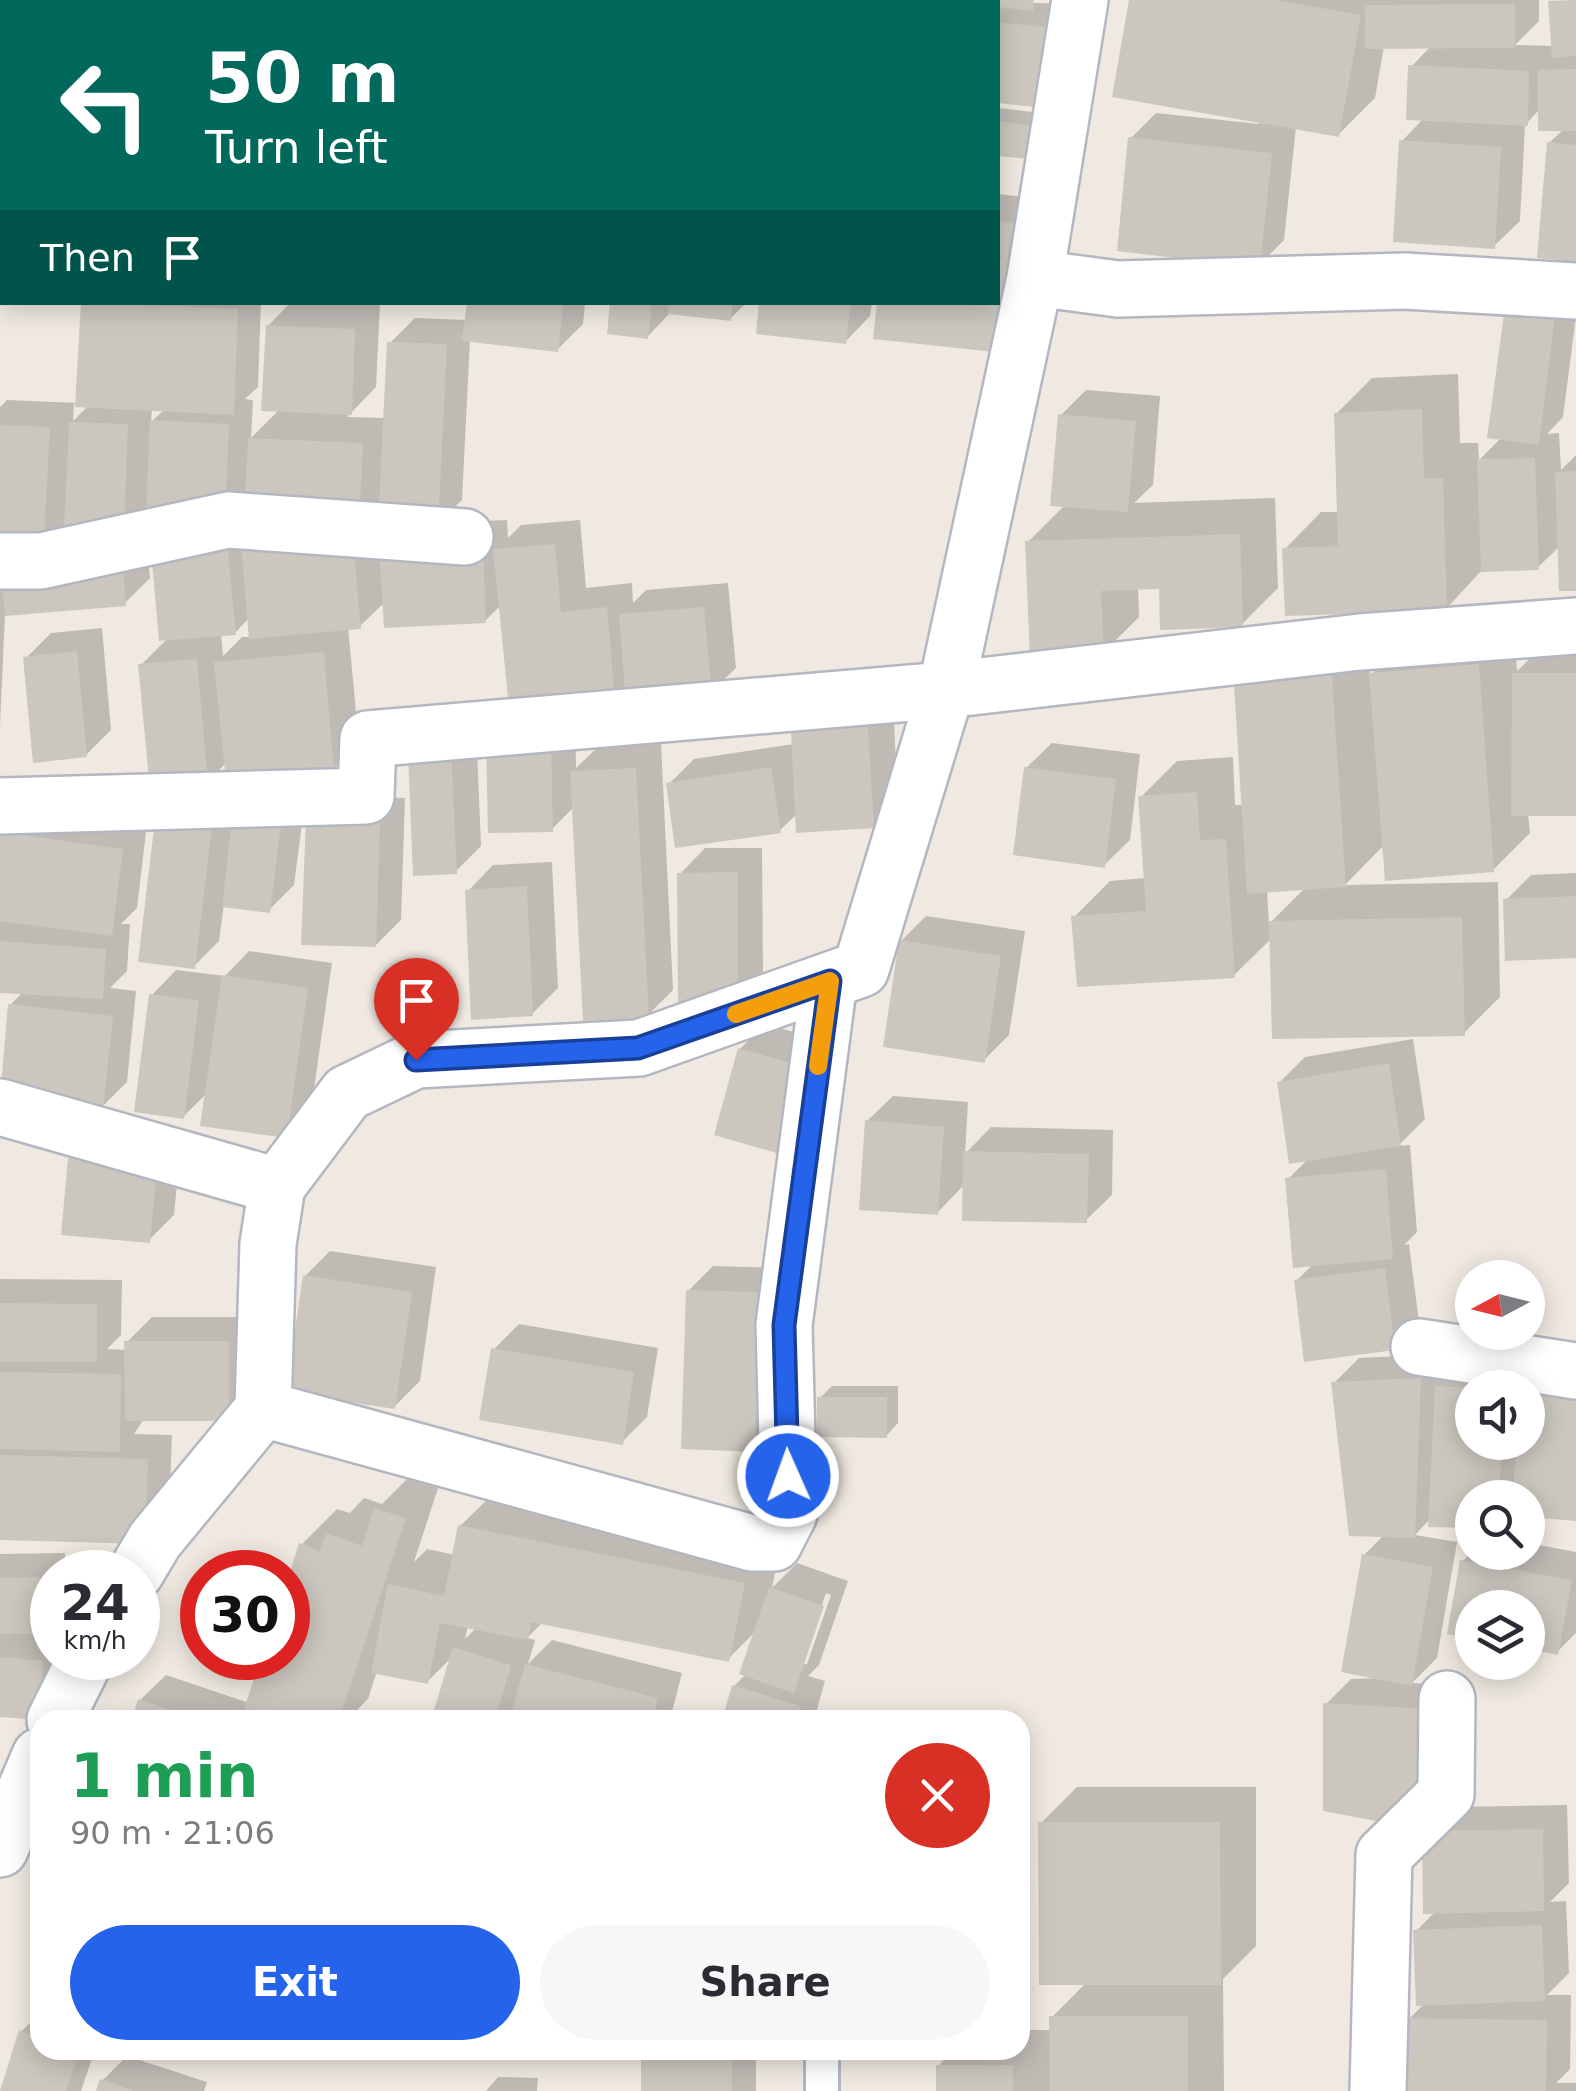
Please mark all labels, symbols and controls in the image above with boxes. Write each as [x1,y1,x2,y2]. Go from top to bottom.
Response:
text: 50 m [205,37,400,119]
icon: left [40,40,170,170]
text: Turn left [205,121,388,174]
icon: arrive [155,230,210,285]
text: Then [40,236,135,280]
pin [374,958,459,1061]
icon: arrive [389,973,444,1028]
north arrow [1455,1260,1545,1350]
map controls [1455,1260,1545,1680]
button: sound [1455,1370,1545,1460]
position arrow [736,1424,840,1528]
button: search [1455,1480,1545,1570]
speed limit sign: 30 [180,1550,310,1680]
text: 24 [60,1574,130,1632]
button: layers [1455,1590,1545,1680]
text: km/h [63,1626,127,1655]
text: 1 min [70,1741,258,1811]
button: close [885,1743,990,1848]
text: 90 m · 21:06 [70,1814,275,1852]
button: Exit [70,1925,520,2040]
button: Share [540,1925,990,2040]

